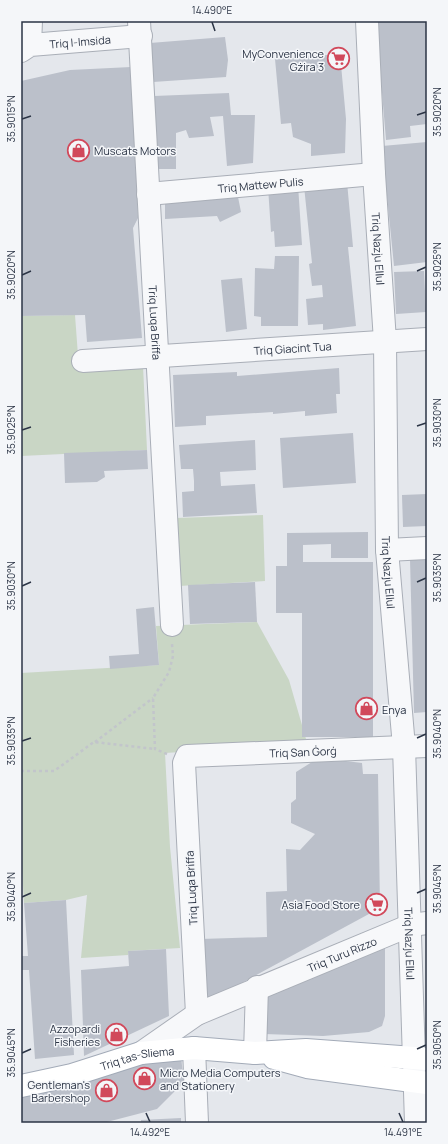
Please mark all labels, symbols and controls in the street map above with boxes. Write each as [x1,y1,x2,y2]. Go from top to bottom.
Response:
text: 14.490°E [192,3,233,17]
street label: Triq l-Imsida [49,31,111,51]
place label: MyConvenience Gżira 3 [242,46,325,74]
supermarket icon: MyConvenience Gżira 3 [326,46,352,72]
text: 35.9020°N [430,87,444,137]
text: 35.9015°N [4,95,18,143]
shop icon: Muscats Motors [65,137,91,163]
place label: Muscats Motors [94,143,176,158]
street label: Triq Mattew Pulis [217,173,304,195]
street label: Triq Nazju Ellul [369,212,389,286]
text: 35.9025°N [430,242,444,291]
text: 35.9020°N [4,250,18,300]
street label: Triq Luqa Briffa [146,285,165,360]
street label: Triq Giacint Tua [253,338,332,358]
text: 35.9030°N [430,398,444,448]
text: 35.9025°N [4,405,18,454]
street label: Triq Nazju Ellul [379,536,400,609]
text: 35.9035°N [430,553,444,602]
text: 35.9030°N [4,561,18,611]
shop icon: Enya [353,696,379,722]
place label: Enya [382,702,406,717]
text: 35.9040°N [430,709,444,759]
text: 35.9035°N [4,716,18,765]
street label: Triq San Ġorġ [269,742,337,760]
street label: Triq Luqa Briffa [182,850,200,926]
text: 35.9045°N [430,864,444,914]
text: 35.9040°N [4,872,18,922]
supermarket icon: Asia Food Store [363,891,389,917]
place label: Asia Food Store [282,897,361,912]
street label: Triq Nazju Ellul [402,907,419,980]
street label: Triq Turu Rizzo [305,933,379,975]
text: 35.9050°N [430,1020,444,1070]
place label: Azzopardi Fisheries [50,1021,100,1049]
shop icon: Azzopardi Fisheries [103,1021,129,1047]
text: 35.9045°N [4,1028,18,1078]
street label: Triq tas-Sliema [98,1042,175,1073]
shop icon: Micro Media Computers and Stationery [132,1065,158,1091]
place label: Micro Media Computers and Stationery [160,1065,281,1093]
place label: Gentleman's Barbershop [27,1077,90,1105]
shop icon: Gentleman's Barbershop [93,1077,119,1103]
text: 14.492°E [130,1125,170,1139]
text: 14.491°E [384,1125,422,1139]

